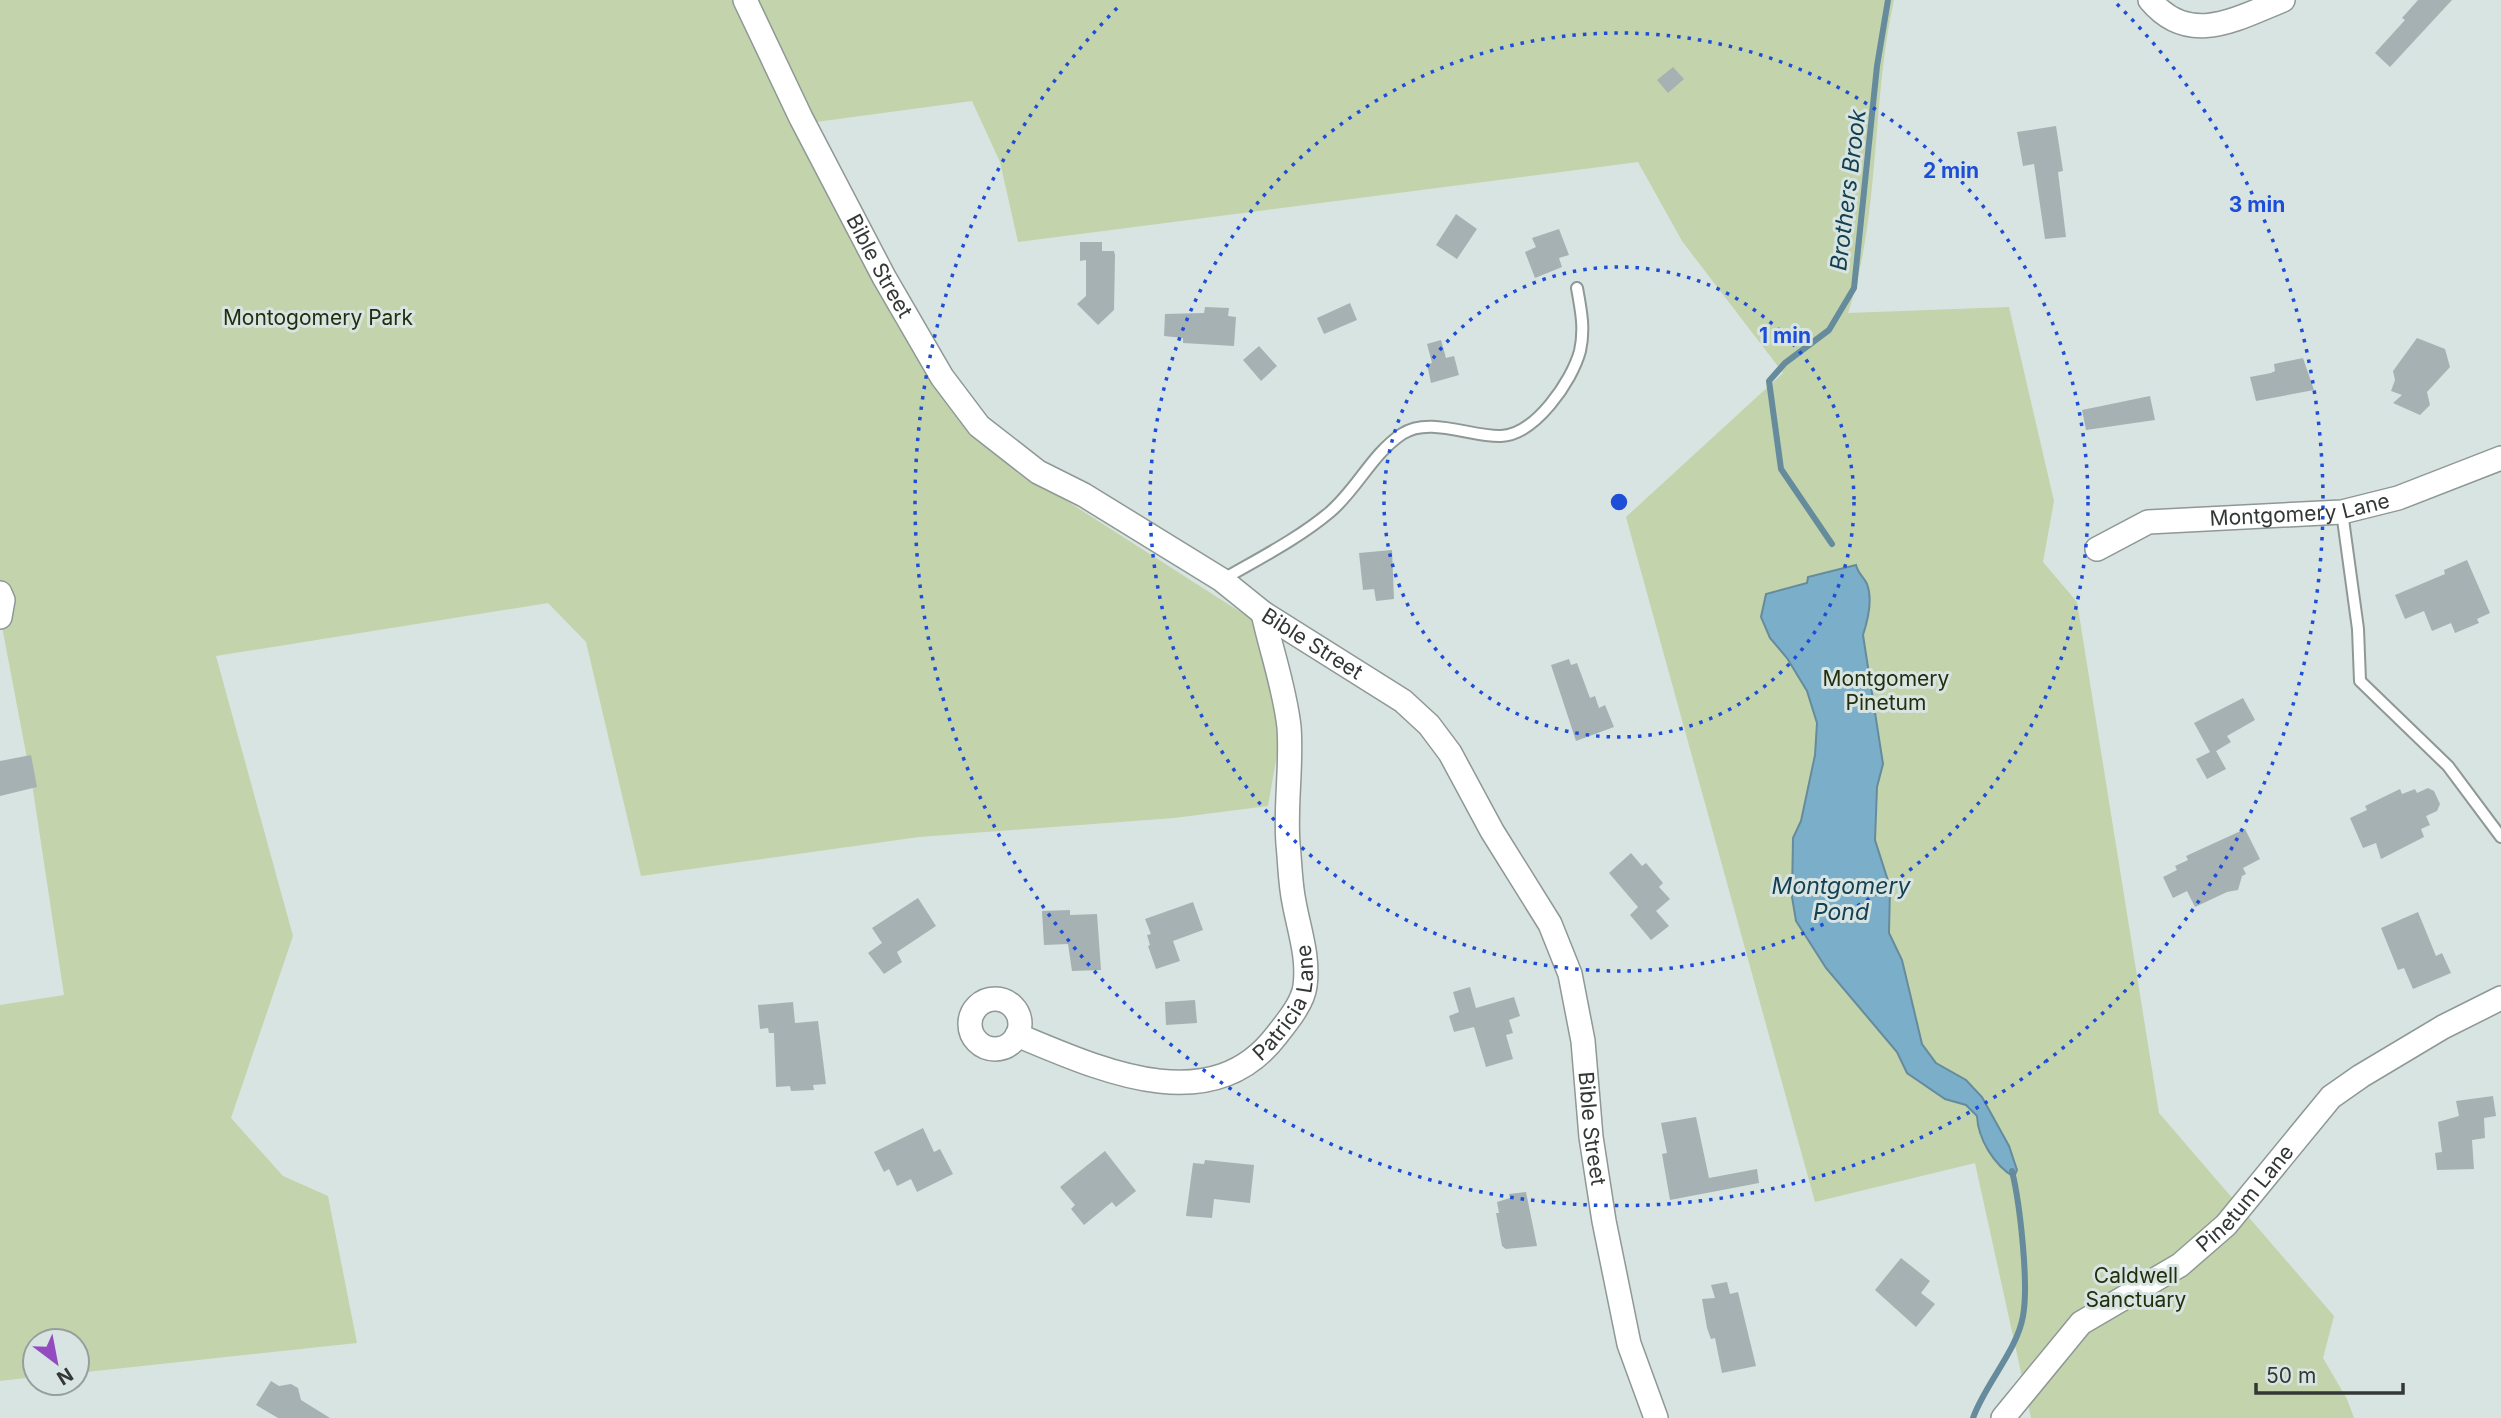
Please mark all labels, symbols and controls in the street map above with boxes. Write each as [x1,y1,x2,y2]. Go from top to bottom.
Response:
water label: Brothers Brook [1824,107,1872,272]
text: 2 min [1923,158,1979,183]
text: 3 min [2229,192,2285,217]
street label: Bible Street [841,210,918,322]
park label: Montogomery Park [223,305,414,330]
text: 1 min [1759,323,1811,348]
street label: Montgomery Lane [2209,488,2392,531]
centre of rings [1607,490,1631,514]
street label: Bible Street [1257,602,1368,685]
park label: Montgomery Pinetum [1823,666,1950,715]
water label: Montgomery Pond [1772,872,1911,926]
street label: Patricia Lane [1247,943,1318,1066]
street label: Bible Street [1574,1071,1611,1187]
street label: Pinetum Lane [2191,1139,2299,1257]
park label: Caldwell Sanctuary [2086,1263,2187,1312]
north arrow [21,1327,91,1397]
scale bar [2256,1352,2403,1396]
text: N [53,1362,77,1390]
text: 50 m [2266,1363,2316,1388]

